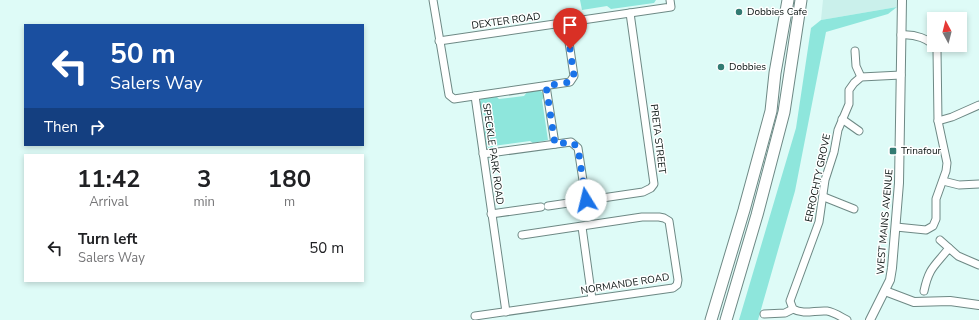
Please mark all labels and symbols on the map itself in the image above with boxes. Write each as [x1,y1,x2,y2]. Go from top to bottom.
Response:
place label: Dobbies Cafe [747,5,807,19]
marker: Dobbies Cafe [734,7,744,17]
pin [553,8,587,49]
street label: DEXTER ROAD [471,9,541,33]
north arrow [927,12,967,52]
place label: Dobbies [729,60,766,74]
marker: Dobbies [716,62,726,72]
street label: SPECKLE PARK ROAD [479,102,507,206]
street label: PRETA STREET [647,103,669,175]
street label: ERROCHTY GROVE [802,132,834,223]
place label: Trinafour [901,144,941,158]
marker: Trinafour [888,146,898,156]
street label: WEST MAINS AVENUE [873,169,897,275]
position arrow [565,179,607,221]
street label: NORMANDE ROAD [580,270,670,298]

